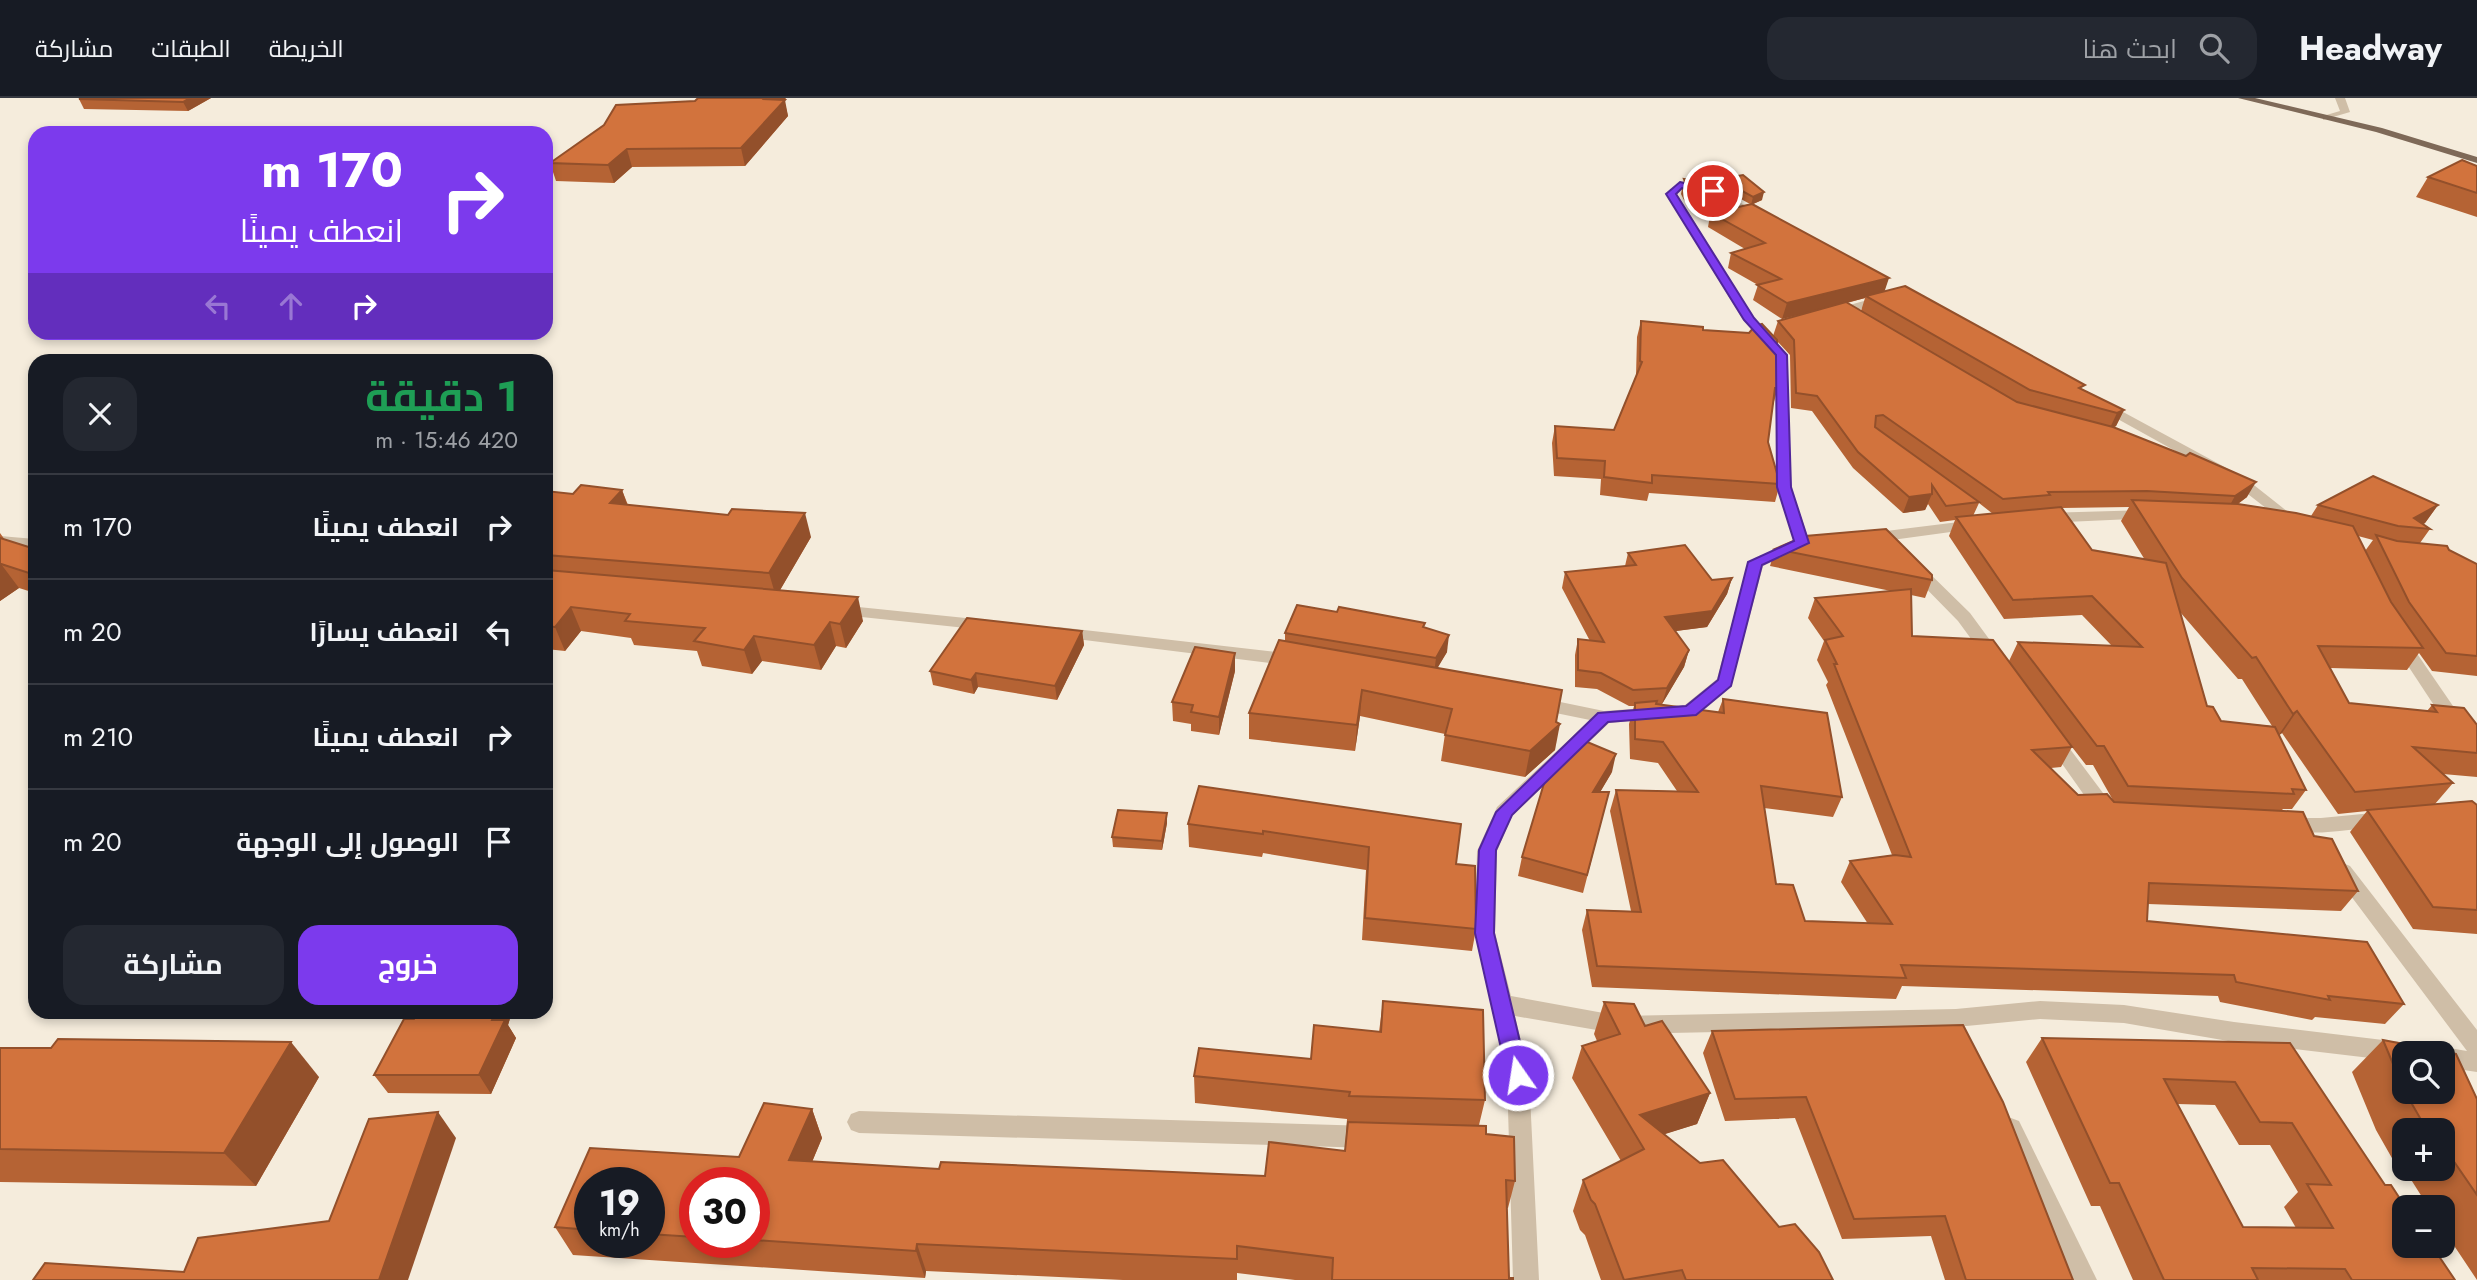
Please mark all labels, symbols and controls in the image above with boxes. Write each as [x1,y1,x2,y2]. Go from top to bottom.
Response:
search box [1767,17,2257,80]
text: Headway [2299,25,2442,72]
icon: search [2195,29,2233,67]
text: ابحث هنا [2082,30,2177,68]
text: مشاركة [35,31,113,66]
text: الطبقات [151,31,231,66]
text: الخريطة [269,31,344,66]
text: 170 m [261,135,403,205]
icon: right [427,154,518,245]
pin [1683,161,1743,221]
icon: arrive [1694,172,1732,210]
text: انعطف يمينًا [240,208,403,254]
icon: left [199,287,237,325]
icon: ahead [272,287,310,325]
icon: right [345,287,383,325]
text: 1 دقيقة [365,366,518,427]
button: close [63,377,137,451]
text: 420 m · 15:46 [375,423,518,457]
text: 170 m [63,508,132,546]
text: انعطف يمينًا [313,508,459,546]
icon: right [480,508,518,546]
text: 20 m [63,613,122,651]
text: انعطف يسارًا [309,613,459,651]
icon: left [480,613,518,651]
text: 210 m [63,718,133,756]
text: انعطف يمينًا [313,718,459,756]
icon: right [480,718,518,756]
text: 20 m [63,823,122,861]
text: الوصول إلى الوجهة [236,823,459,861]
icon: arrive [480,823,518,861]
button: مشاركة [63,925,284,1005]
button: خروج [298,925,518,1005]
position arrow [1481,1038,1555,1112]
map controls [2392,1041,2455,1258]
button: search [2392,1041,2455,1104]
button: + [2392,1118,2455,1181]
speed limit sign: 30 [679,1167,770,1258]
text: 19 [599,1178,640,1228]
button: − [2392,1195,2455,1258]
text: km/h [599,1217,640,1243]

